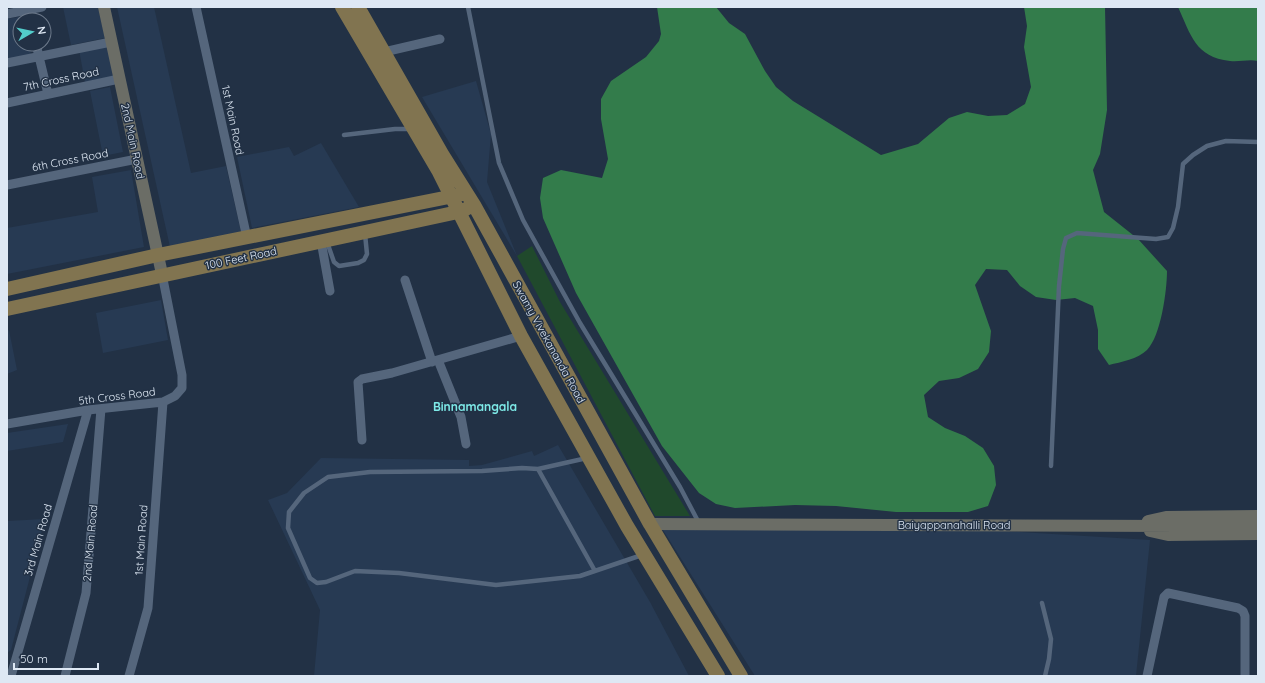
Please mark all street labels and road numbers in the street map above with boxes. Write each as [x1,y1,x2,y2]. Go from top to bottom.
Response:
street label: 7th Cross Road [22,64,100,94]
street label: 1st Main Road [219,84,247,156]
street label: 2nd Main Road [118,102,148,180]
street label: 6th Cross Road [31,146,109,174]
street label: 100 Feet Road [204,244,278,272]
street label: Swamy Vivekananda Road [510,278,588,406]
street label: 5th Cross Road [78,384,156,408]
street label: 3rd Main Road [21,502,55,578]
street label: 2nd Main Road [80,504,100,582]
street label: 1st Main Road [132,504,150,576]
street label: Baiyappanahalli Road [898,518,1010,532]

